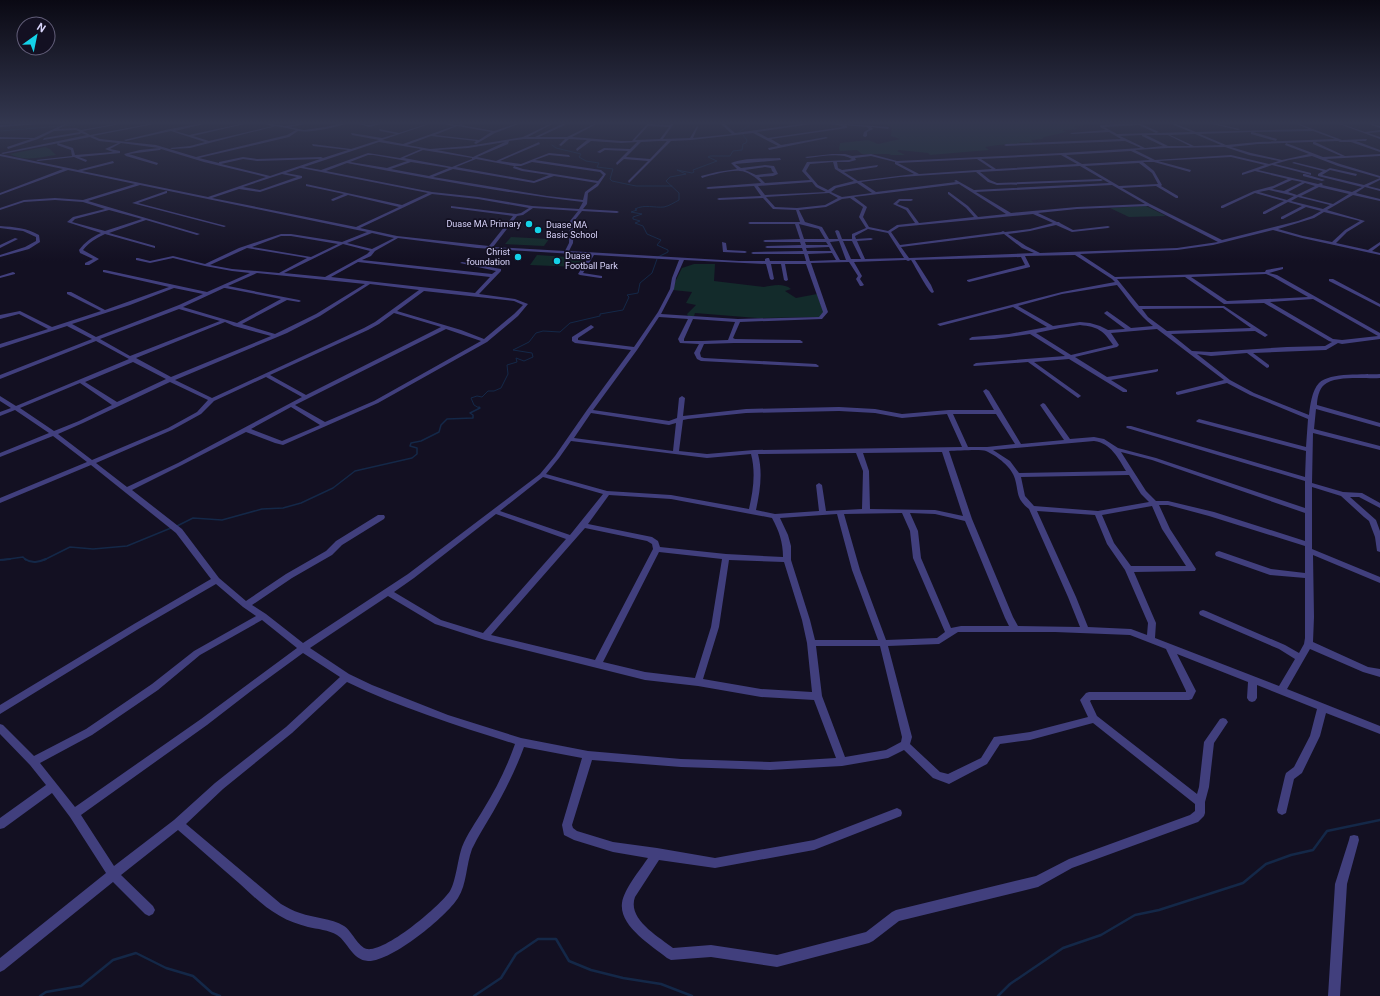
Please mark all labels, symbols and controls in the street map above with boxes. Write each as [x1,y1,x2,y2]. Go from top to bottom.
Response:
north arrow [16,16,56,56]
text: N [34,20,48,36]
place label: Duase MA Primary [446,219,522,229]
marker: Duase MA Primary [524,219,534,229]
place label: Duase MA Basic School [546,220,598,240]
marker: Duase MA Basic School [533,225,543,235]
place label: Christ foundation [467,247,510,267]
place label: Duase Football Park [565,251,618,271]
marker: Christ foundation [513,252,523,262]
marker: Duase Football Park [552,256,562,266]

